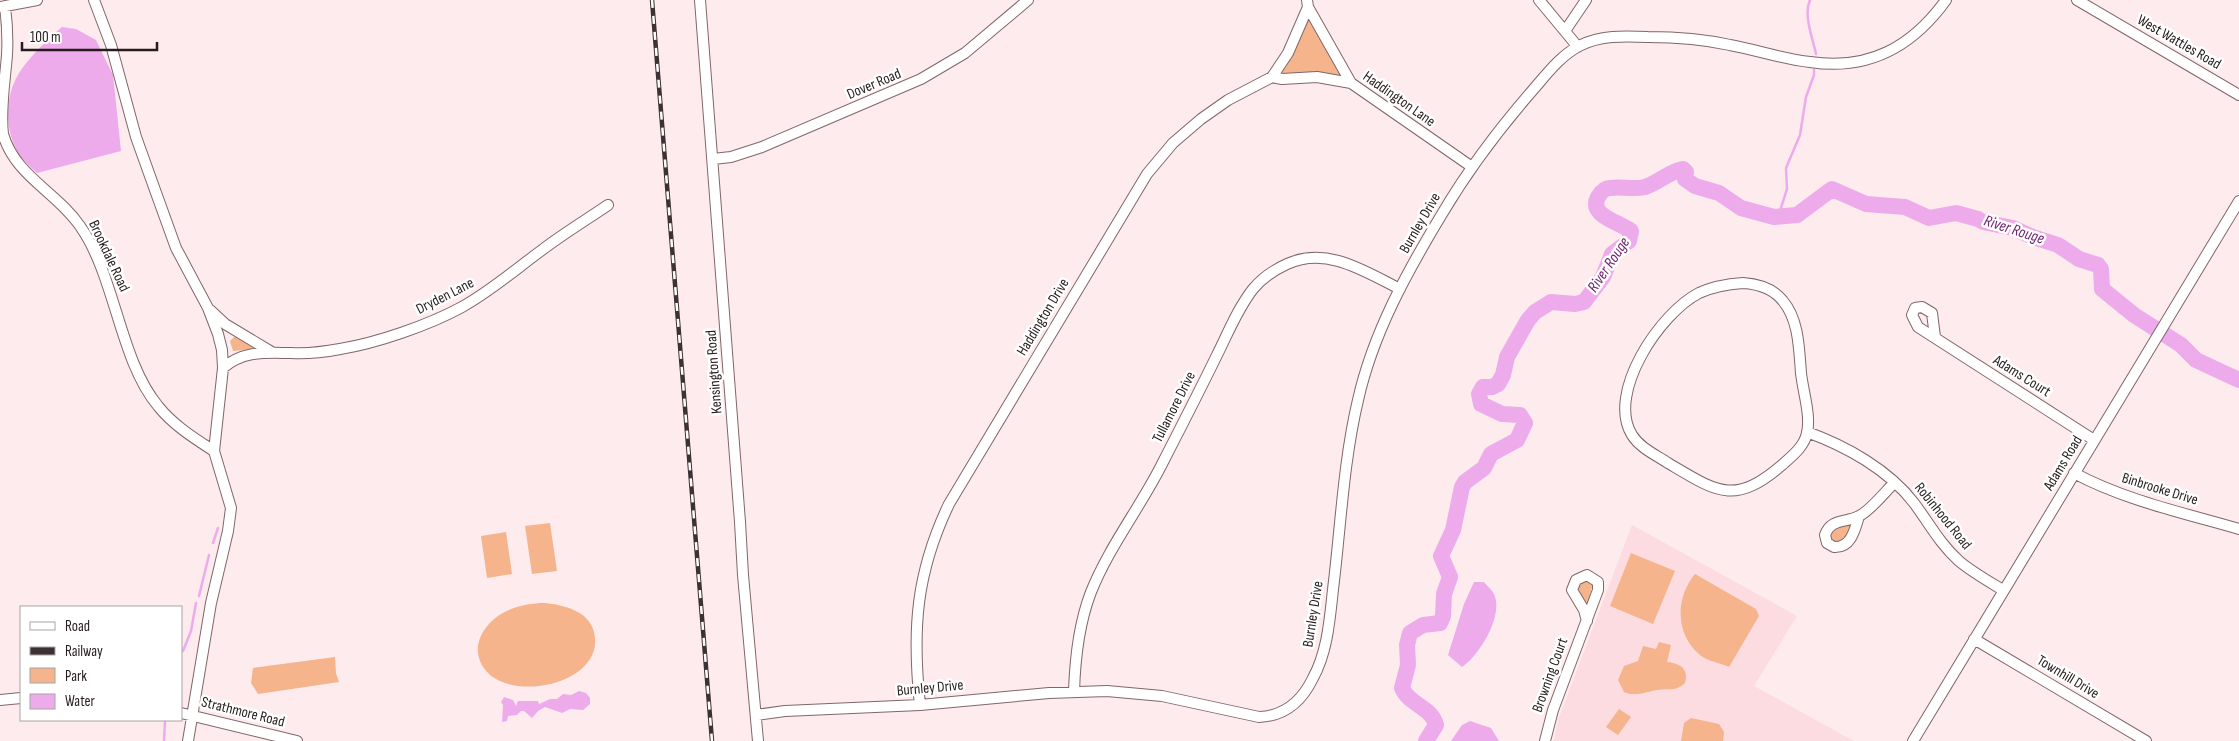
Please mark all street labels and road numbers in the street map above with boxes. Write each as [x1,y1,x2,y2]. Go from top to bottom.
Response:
street label: West Wattles Road [2134,10,2224,74]
street label: Dover Road [844,64,904,104]
street label: Haddington Lane [1359,67,1439,131]
street label: Burnley Drive [1395,189,1445,257]
street label: Brookdale Road [84,217,134,295]
street label: Dryden Lane [413,273,477,319]
street label: Haddington Drive [1013,275,1073,359]
street label: Kensington Road [702,329,726,415]
street label: Adams Court [1989,350,2055,401]
street label: Tullamore Drive [1148,368,1200,446]
street label: Adams Road [2039,432,2087,495]
street label: Binbrooke Drive [2120,468,2200,510]
street label: Robinhood Road [1910,479,1976,553]
street label: Burnley Drive [1298,580,1328,648]
street label: Browning Court [1528,635,1572,715]
street label: Townhill Drive [2033,651,2103,703]
street label: Burnley Drive [896,676,964,700]
street label: Strathmore Road [199,692,287,732]

